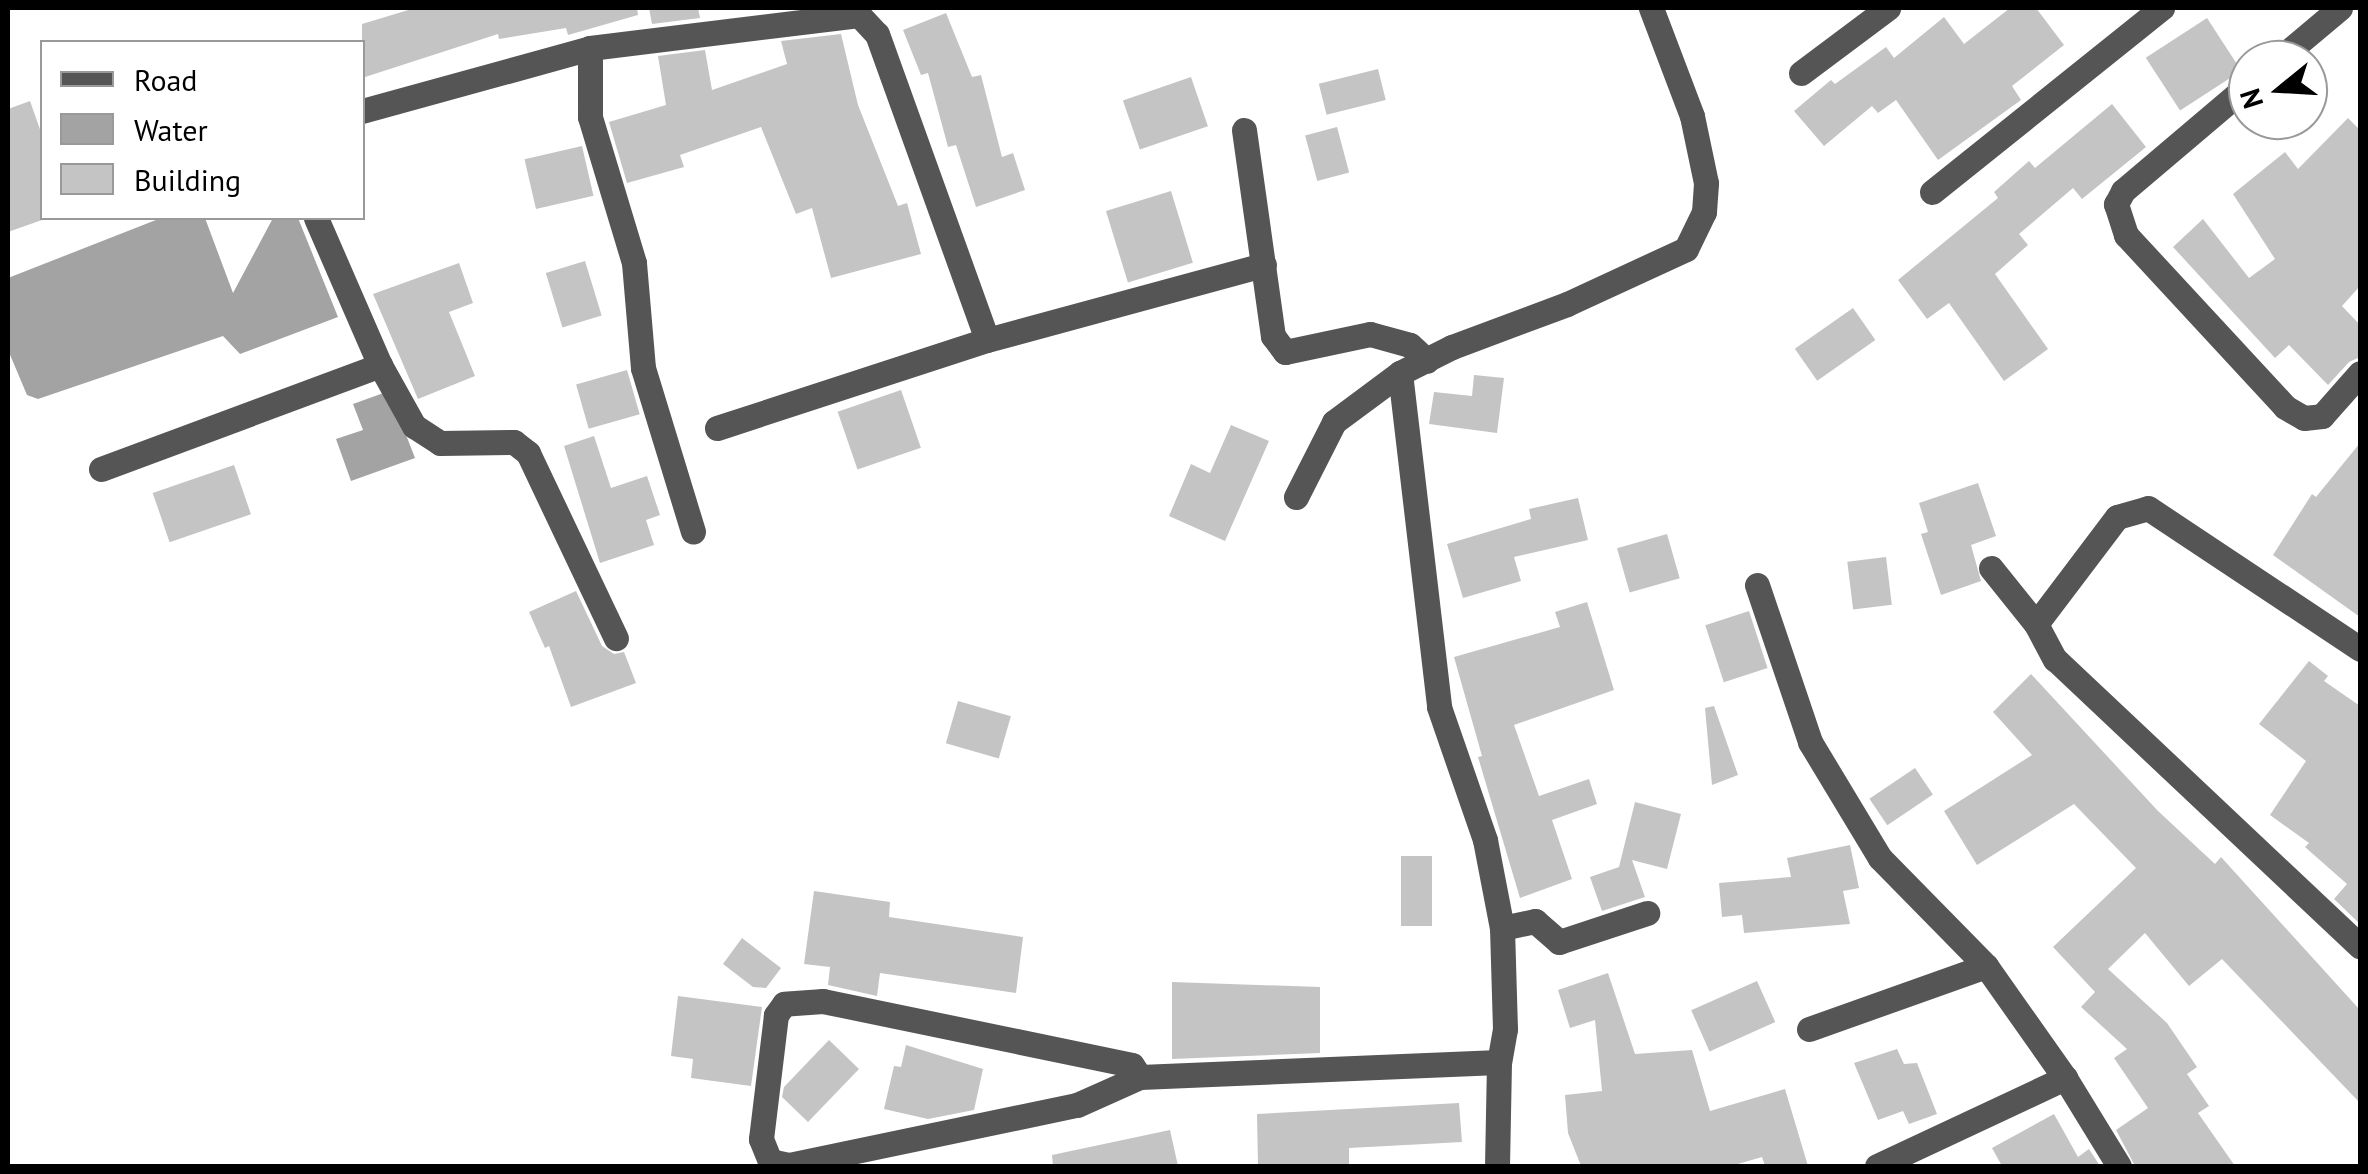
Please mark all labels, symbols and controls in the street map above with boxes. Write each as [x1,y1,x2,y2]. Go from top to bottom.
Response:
legend [40,40,365,220]
north arrow [2228,40,2328,140]
text: Road [134,60,198,99]
text: N [2230,84,2271,113]
text: Water [134,110,208,149]
text: Building [134,160,241,199]

